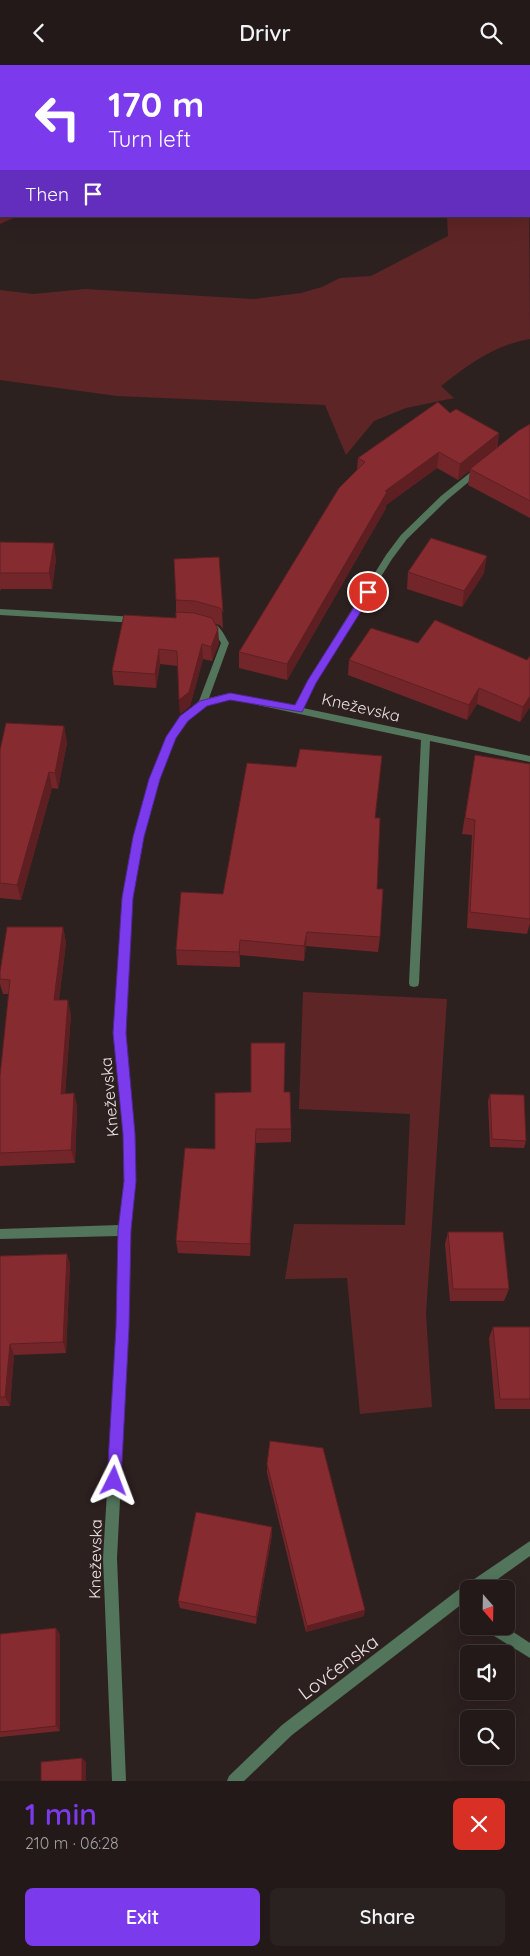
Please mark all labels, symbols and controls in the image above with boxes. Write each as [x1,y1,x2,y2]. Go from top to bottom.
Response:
icon: back [25,19,53,47]
text: Drivr [239,19,291,47]
icon: search [477,19,505,47]
text: 170 m [108,82,204,126]
icon: left [25,85,90,150]
text: Turn left [108,125,191,153]
icon: arrive [79,180,107,208]
text: Then [25,182,69,206]
pin [347,571,389,613]
icon: arrive [354,578,382,606]
street label: Kneževska [320,688,402,726]
street label: Kneževska [96,1056,122,1138]
position arrow [87,1454,139,1506]
street label: Kneževska [84,1519,106,1599]
north arrow [460,1580,515,1635]
map controls [460,1580,515,1765]
street label: Lovćenska [293,1629,383,1705]
button: sound [460,1645,515,1700]
button: search [460,1710,515,1765]
text: 1 min [25,1795,97,1833]
button: close [453,1798,505,1850]
text: 210 m · 06:28 [25,1833,119,1853]
button: Exit [25,1888,260,1946]
button: Share [270,1888,505,1946]

